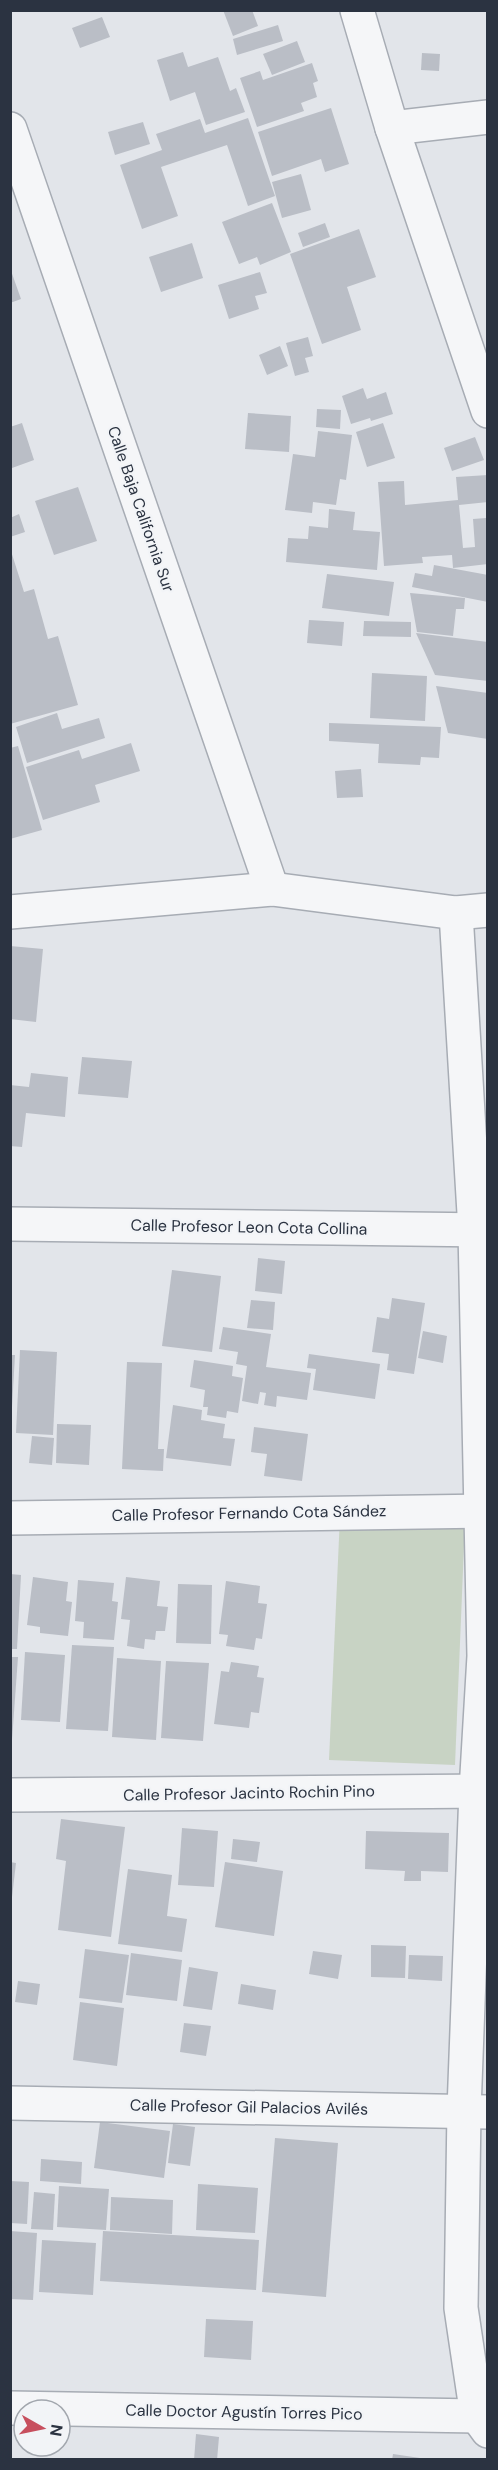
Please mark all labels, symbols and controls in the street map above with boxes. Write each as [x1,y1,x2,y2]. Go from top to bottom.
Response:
street label: Calle Baja California Sur [103,423,179,595]
street label: Calle Profesor Leon Cota Collina [130,1214,368,1240]
street label: Calle Profesor Fernando Cota Sández [112,1500,386,1526]
street label: Calle Profesor Jacinto Rochin Pino [123,1780,375,1806]
street label: Calle Profesor Gil Palacios Avilés [130,2094,368,2120]
north arrow [12,2398,72,2458]
street label: Calle Doctor Agustín Torres Pico [125,2399,363,2425]
text: N [45,2423,68,2438]

